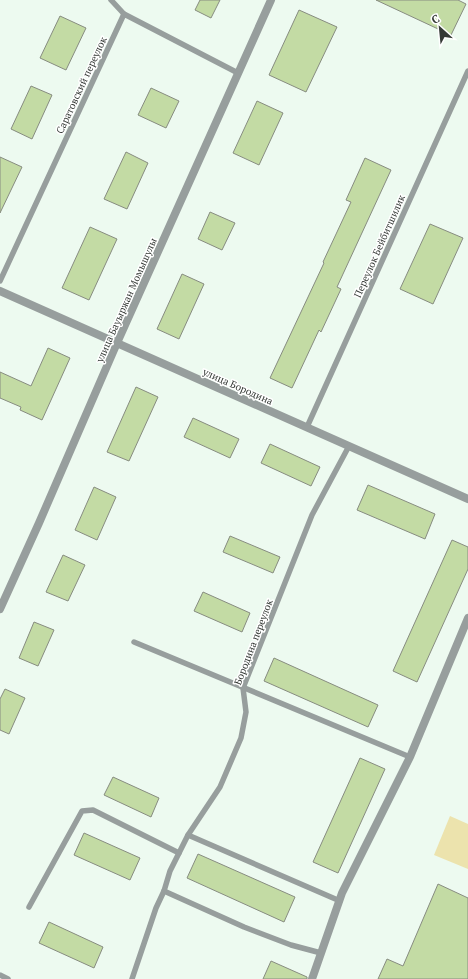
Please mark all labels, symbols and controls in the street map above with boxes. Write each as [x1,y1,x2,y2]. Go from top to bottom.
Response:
north arrow [420,8,460,48]
text: С [429,11,442,27]
street label: Саратовский переулок [53,34,110,136]
street label: Переулок Бейбитшилик [351,192,408,300]
street label: улица Бауыржан Момышулы [93,235,160,365]
street label: улица Бородина [200,365,275,408]
street label: Бородина переулок [231,597,276,687]

